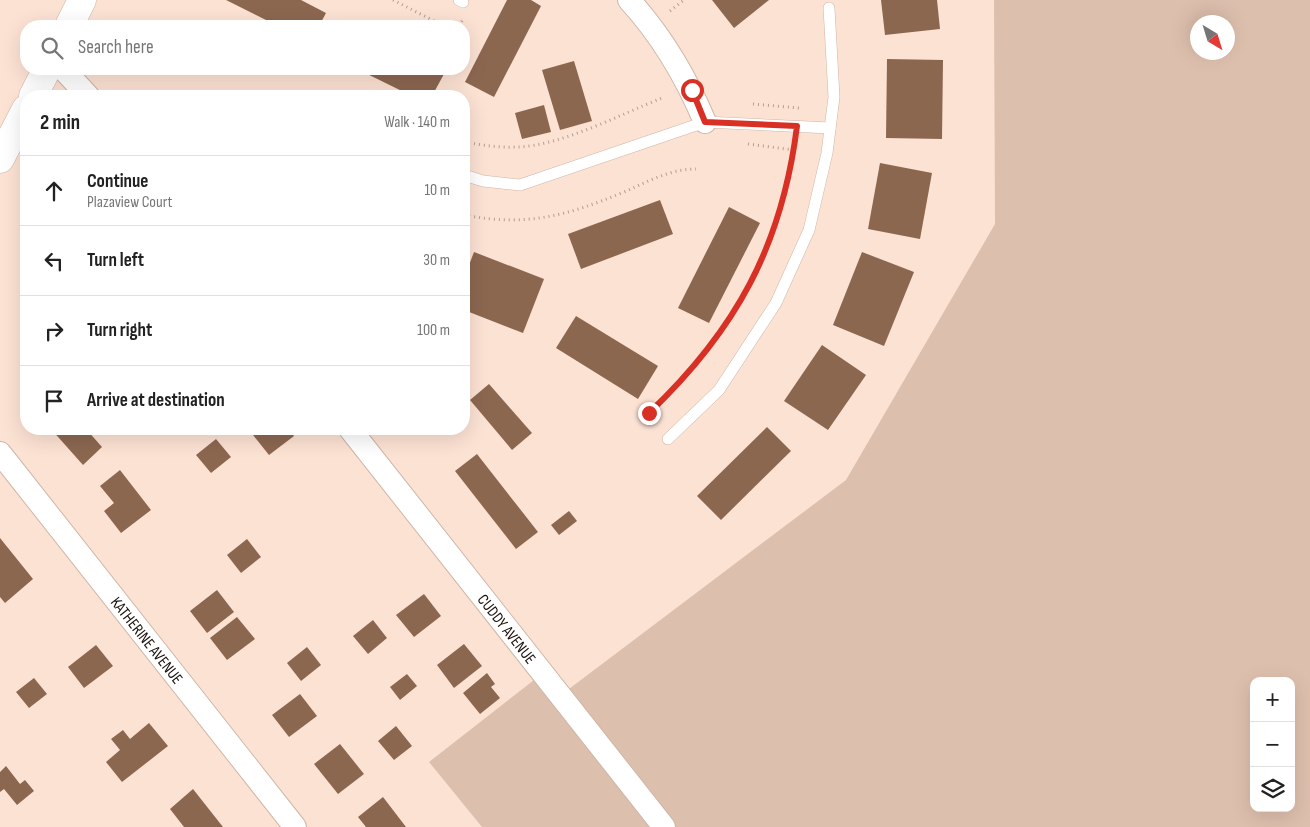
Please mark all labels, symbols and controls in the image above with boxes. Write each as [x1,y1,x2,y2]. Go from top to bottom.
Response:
north arrow [1190,15,1235,60]
search box [20,20,470,75]
icon: search [38,34,66,62]
text: Search here [78,36,154,59]
route start [681,79,704,102]
text: 2 min [40,110,80,135]
text: Walk · 140 m [384,113,450,132]
text: Continue [87,170,148,193]
icon: ahead [40,177,68,205]
text: 10 m [424,181,450,200]
text: Plazaview Court [87,193,172,212]
icon: left [40,247,68,275]
text: Turn left [87,249,144,272]
text: 30 m [423,251,450,270]
icon: right [40,317,68,345]
text: Turn right [87,319,152,342]
text: 100 m [417,321,450,340]
icon: arrive [40,387,68,415]
text: Arrive at destination [87,389,225,412]
route end [638,402,661,425]
street label: CUDDY AVENUE [473,591,539,668]
street label: KATHERINE AVENUE [106,593,186,688]
map controls [1250,677,1295,812]
button: + [1250,677,1295,722]
button: − [1250,722,1295,767]
button: layers [1250,767,1295,812]

